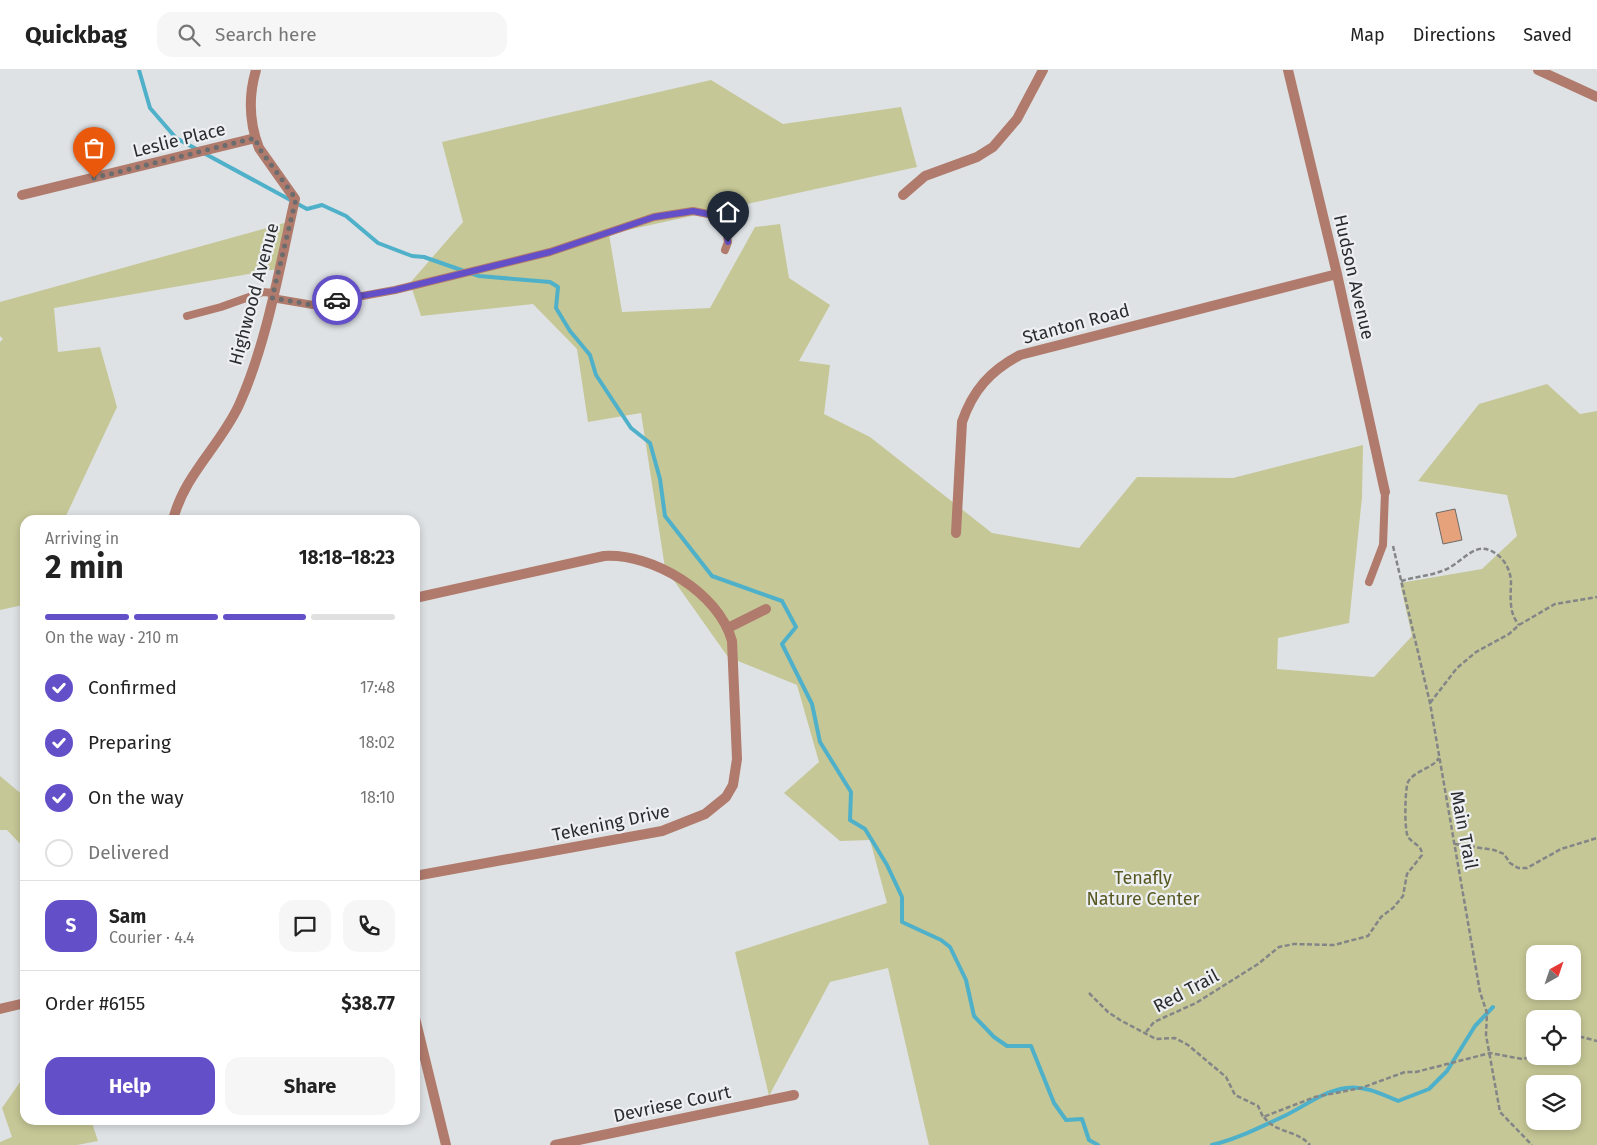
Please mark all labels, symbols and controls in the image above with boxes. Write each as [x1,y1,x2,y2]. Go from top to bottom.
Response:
search box [157,12,507,57]
text: Quickbag [25,21,127,49]
icon: search [175,21,203,49]
text: Search here [215,23,317,46]
text: Map [1350,24,1385,46]
text: Directions [1413,24,1495,46]
text: Saved [1523,24,1572,46]
street label: Leslie Place [130,118,228,162]
pin [73,127,115,178]
icon: bag [80,134,108,162]
pin [707,191,749,242]
icon: home [714,198,742,226]
street label: Hudson Avenue [1329,212,1379,342]
street label: Highwood Avenue [224,220,284,368]
courier [312,275,362,325]
icon: car [323,286,351,314]
street label: Stanton Road [1020,299,1132,349]
text: Arriving in [45,529,119,548]
text: 18:18–18:23 [299,546,395,569]
text: 2 min [45,548,124,586]
text: On the way · 210 m [45,628,179,647]
icon: check [45,674,73,702]
text: Confirmed [88,676,177,699]
text: 17:48 [360,678,395,697]
icon: check [45,729,73,757]
text: Preparing [88,731,171,754]
text: 18:02 [359,733,395,752]
icon: check [45,784,73,812]
text: On the way [88,786,184,809]
text: 18:10 [360,788,395,807]
street label: Main Trail [1446,789,1482,871]
street label: Tekening Drive [550,800,672,846]
text: Delivered [88,841,170,864]
park label: Tenafly Nature Center [1086,867,1200,910]
button: chat [279,900,331,952]
button: phone [343,900,395,952]
text: Sam [109,905,146,928]
text: S [66,914,76,937]
text: Courier · 4.4 [109,928,195,947]
north arrow [1526,945,1581,1000]
map controls [1526,945,1581,1130]
street label: Red Trail [1149,965,1223,1017]
text: Order #6155 [45,992,145,1015]
text: $38.77 [341,992,395,1015]
button: locate [1526,1010,1581,1065]
button: Help [45,1057,215,1115]
button: Share [225,1057,395,1115]
button: layers [1526,1075,1581,1130]
street label: Devriese Court [611,1081,733,1127]

